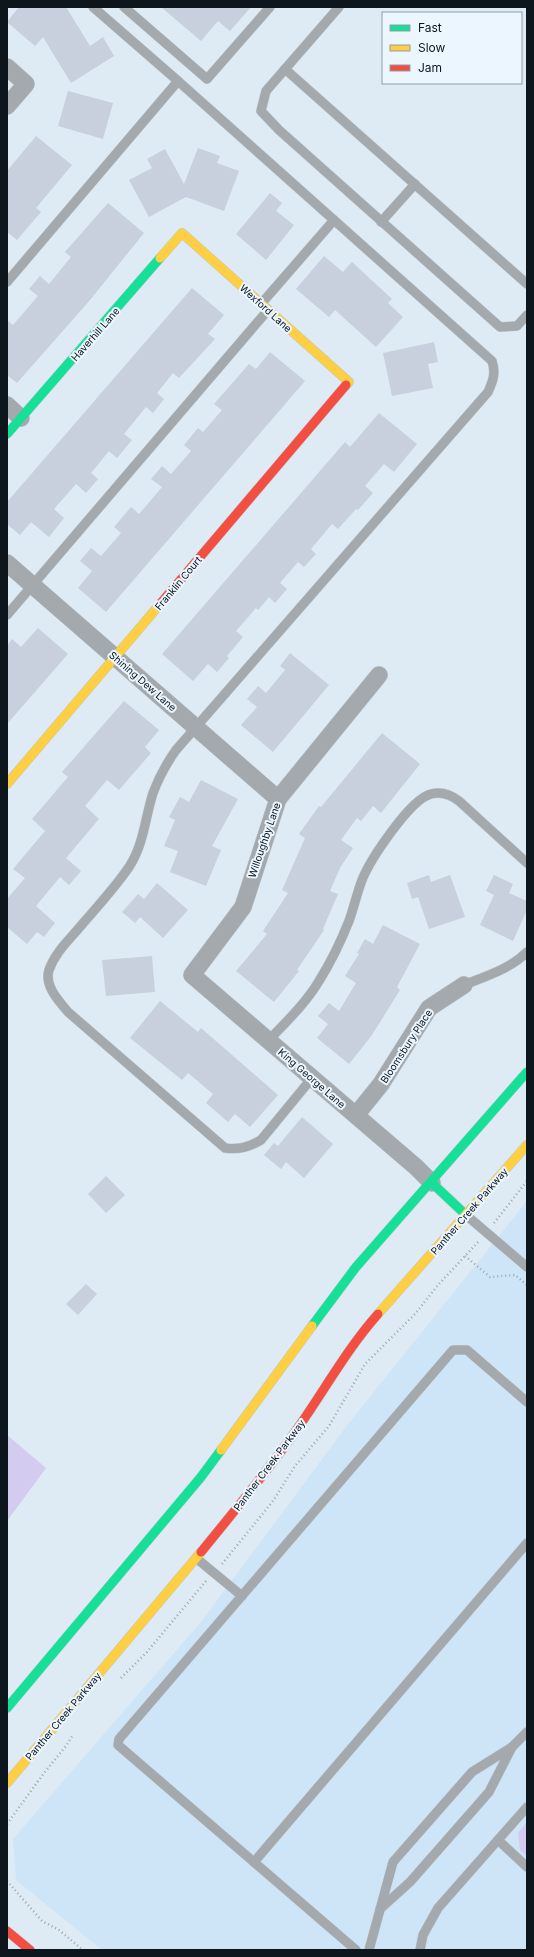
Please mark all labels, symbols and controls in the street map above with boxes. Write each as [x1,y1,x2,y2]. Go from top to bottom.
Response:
legend [382,12,522,84]
text: Fast [418,20,442,35]
text: Slow [418,40,446,55]
text: Jam [418,60,442,75]
street label: Wexford Lane [238,282,294,335]
street label: Haverhill Lane [68,305,122,363]
street label: Franklin Court [152,553,204,612]
street label: Shining Dew Lane [107,649,179,713]
street label: Willoughby Lane [246,801,282,879]
street label: Bloomsbury Place [378,1007,434,1085]
street label: King George Lane [276,1046,348,1110]
street label: Panther Creek Parkway [428,1165,510,1257]
street label: Panther Creek Parkway [231,1417,307,1513]
street label: Panther Creek Parkway [23,1669,104,1762]

